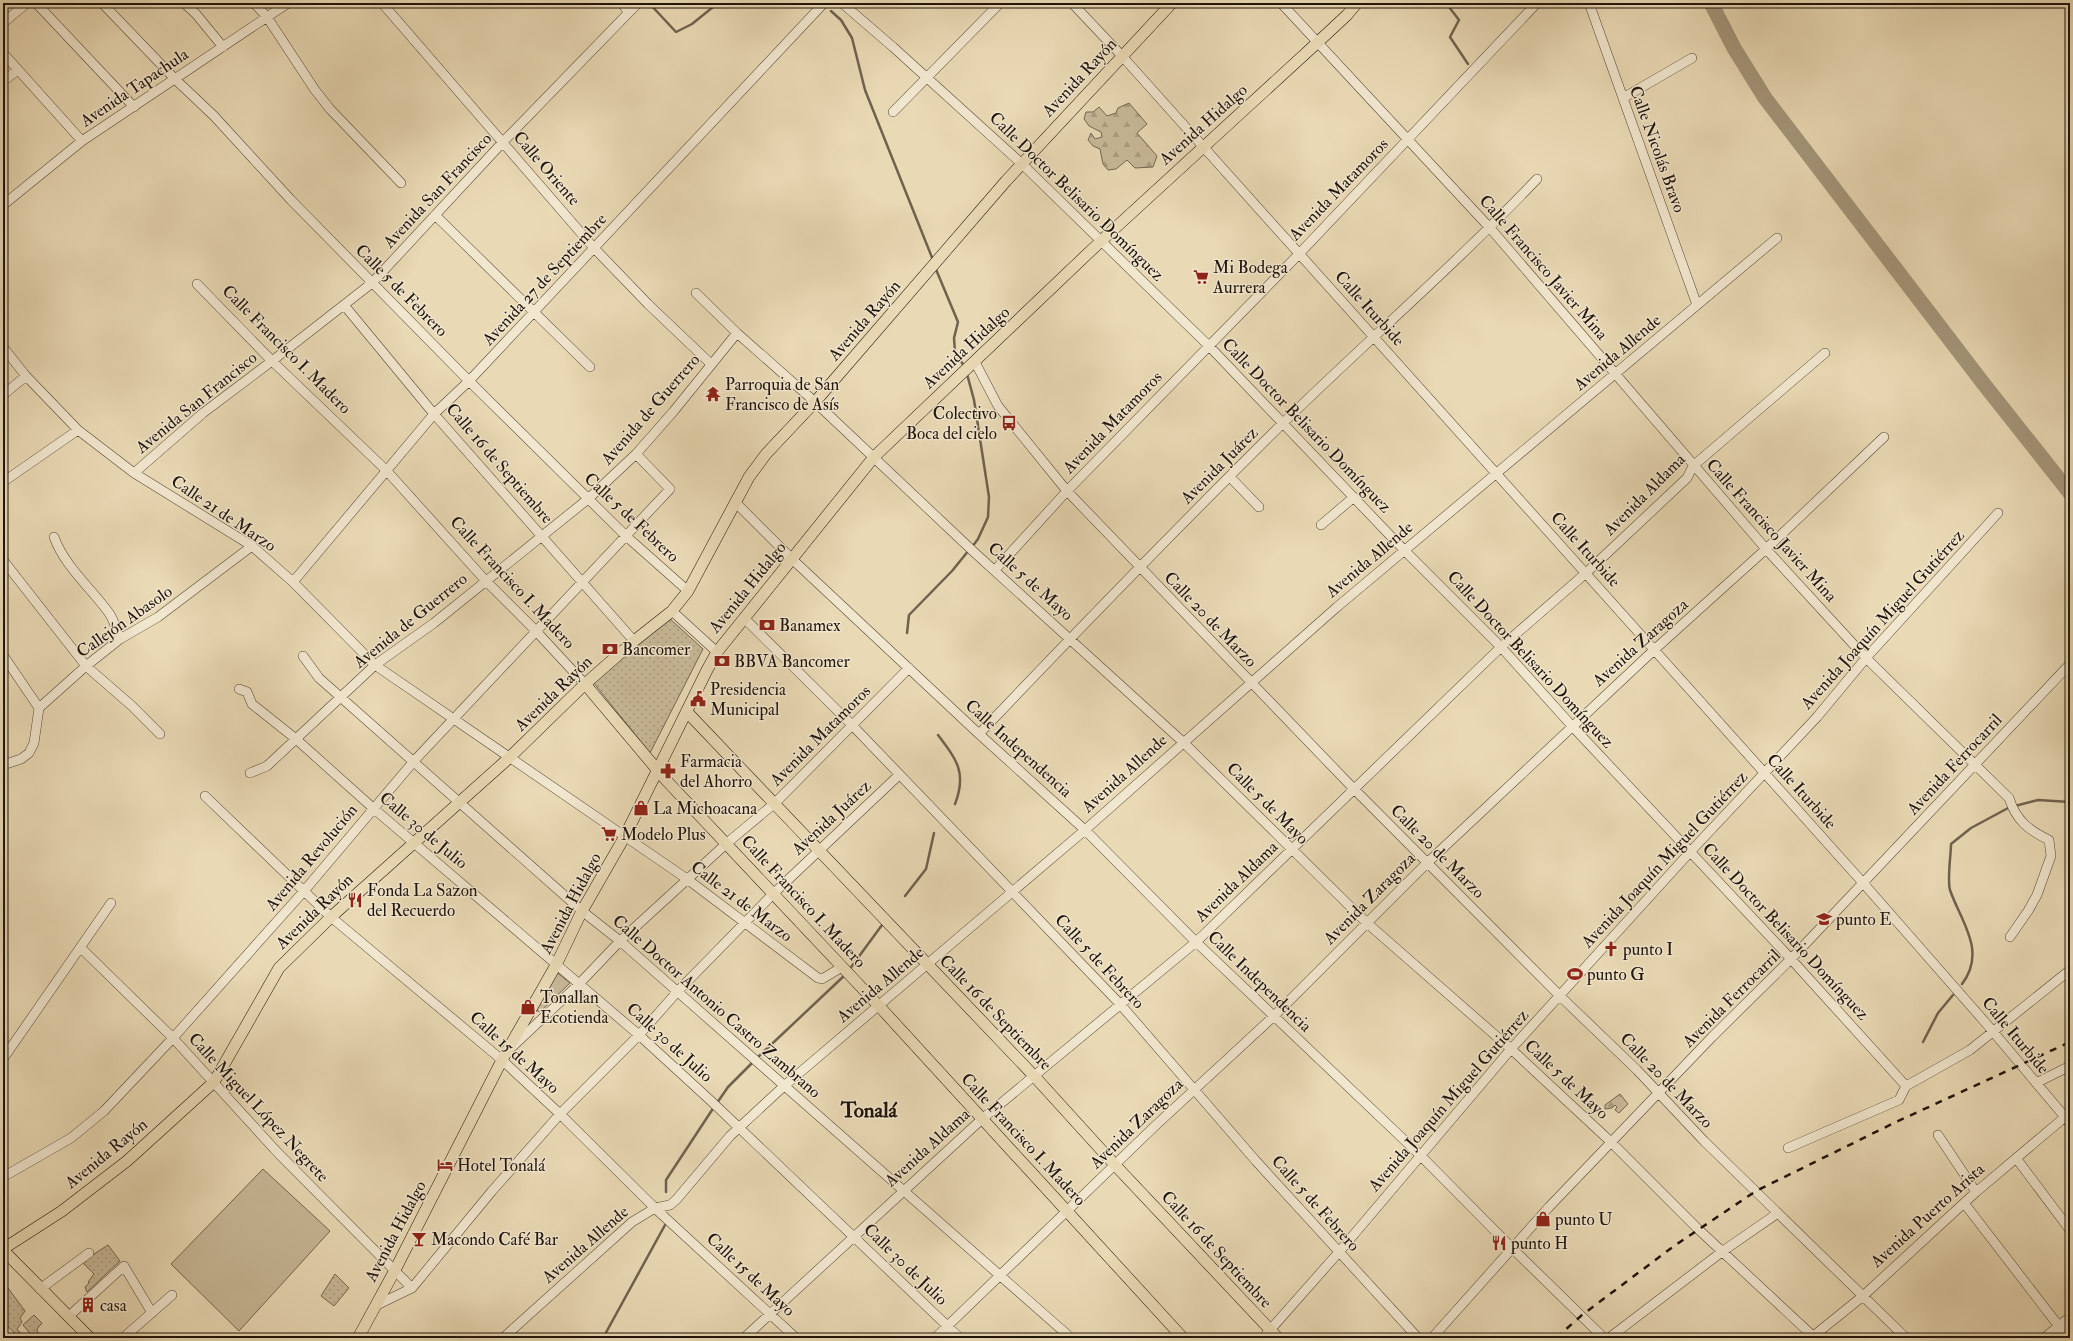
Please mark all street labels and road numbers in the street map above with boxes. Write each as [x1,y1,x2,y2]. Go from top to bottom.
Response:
street label: Avenida Rayón [1037,33,1122,123]
street label: Avenida Tapachula [75,43,194,133]
street label: Avenida Hidalgo [1154,79,1252,170]
street label: Calle Nicolás Bravo [1625,83,1690,215]
street label: Calle Doctor Belisario Domínguez [985,107,1168,285]
street label: Calle Oriente [509,127,585,210]
street label: Avenida San Francisco [378,128,496,253]
street label: Avenida Matamoros [1283,134,1393,246]
street label: Calle Francisco Javier Mina [1474,190,1613,346]
street label: Avenida 27 de Septiembre [477,209,612,351]
street label: Calle 5 de Febrero [351,240,452,341]
street label: Calle Iturbide [1330,266,1409,350]
street label: Avenida Rayón [823,275,906,366]
street label: Calle Francisco I. Madero [218,280,356,418]
street label: Avenida Hidalgo [918,302,1014,394]
street label: Avenida Allende [1569,310,1665,396]
street label: Calle Doctor Belisario Domínguez [1218,334,1396,517]
street label: Avenida San Francisco [131,347,261,458]
street label: Avenida de Guerrero [596,350,704,470]
street label: Avenida Matamoros [1057,367,1167,479]
street label: Calle 16 de Septiembre [441,399,558,529]
street label: Avenida Juárez [1176,422,1263,510]
street label: Avenida Aldama [1598,448,1690,540]
street label: Calle Francisco Javier Mina [1701,454,1842,608]
street label: Calle 5 de Febrero [580,468,684,567]
street label: Calle 21 de Marzo [167,471,280,556]
street label: Calle Iturbide [1546,507,1625,591]
street label: Calle Francisco I. Madero [446,512,580,653]
street label: Avenida Allende [1321,517,1417,603]
street label: Avenida Joaquín Miguel Gutiérrez [1795,525,1969,715]
street label: Avenida Hidalgo [704,537,791,638]
street label: Calle 5 de Mayo [983,538,1078,626]
street label: Calle Doctor Belisario Domínguez [1443,566,1618,752]
street label: Calle 20 de Marzo [1160,567,1262,672]
street label: Avenida de Guerrero [348,568,471,673]
street label: Callejón Abasolo [72,581,176,662]
street label: Avenida Zaragoza [1587,593,1693,692]
street label: Avenida Rayón [509,651,598,737]
street label: Avenida Matamoros [765,680,875,791]
street label: Calle Independencia [960,695,1077,803]
street label: Avenida Ferrocarril [1902,709,2007,820]
street label: Avenida Allende [1077,730,1171,818]
street label: Calle Iturbide [1762,749,1841,833]
street label: Calle 5 de Mayo [1222,758,1313,849]
street label: Avenida Joaquín Miguel Gutiérrez [1576,766,1753,954]
street label: Avenida Juárez [787,775,876,861]
street label: Calle 30 de Julio [375,787,472,874]
street label: Avenida Revolución [260,800,362,916]
street label: Calle 20 de Marzo [1386,800,1489,903]
street label: Calle Francisco I. Madero [737,831,871,972]
street label: Avenida Aldama [1190,836,1283,927]
street label: Calle Doctor Belisario Domínguez [1698,838,1873,1024]
street label: Avenida Zaragoza [1318,847,1420,949]
street label: Avenida Hidalgo [535,849,606,958]
street label: Calle 21 de Marzo [687,856,797,947]
street label: Avenida Rayón [270,869,359,955]
street label: Calle 5 de Febrero [1050,909,1149,1013]
street label: Calle Doctor Antonio Castro Zambrano [608,910,825,1103]
street label: Calle Independencia [1202,926,1317,1038]
street label: Avenida Allende [832,942,928,1028]
street label: Avenida Ferrocarril [1677,944,1785,1053]
street label: Calle 16 de Septiembre [934,950,1056,1075]
street label: Calle Iturbide [1977,992,2054,1078]
street label: Calle 30 de Julio [622,998,717,1087]
street label: Avenida Joaquín Miguel Gutiérrez [1363,1005,1534,1197]
street label: Calle 15 de Mayo [465,1007,564,1099]
street label: Calle Miguel López Negrete [183,1028,333,1187]
street label: Calle 20 de Marzo [1616,1028,1718,1133]
street label: Calle 5 de Mayo [1520,1035,1613,1124]
street label: Calle Francisco I. Madero [957,1069,1091,1210]
street label: Avenida Zaragoza [1085,1073,1188,1174]
street label: Avenida Aldama [880,1103,975,1192]
street label: Avenida Rayón [60,1114,153,1194]
street label: Calle 5 de Febrero [1267,1151,1364,1256]
street label: Avenida Puerto Arista [1865,1158,1989,1273]
street label: Avenida Hidalgo [360,1177,431,1286]
street label: Calle 16 de Septiembre [1156,1186,1276,1313]
street label: Avenida Allende [537,1201,633,1288]
street label: Calle 30 de Julio [859,1219,952,1310]
street label: Calle 15 de Mayo [701,1228,799,1321]

